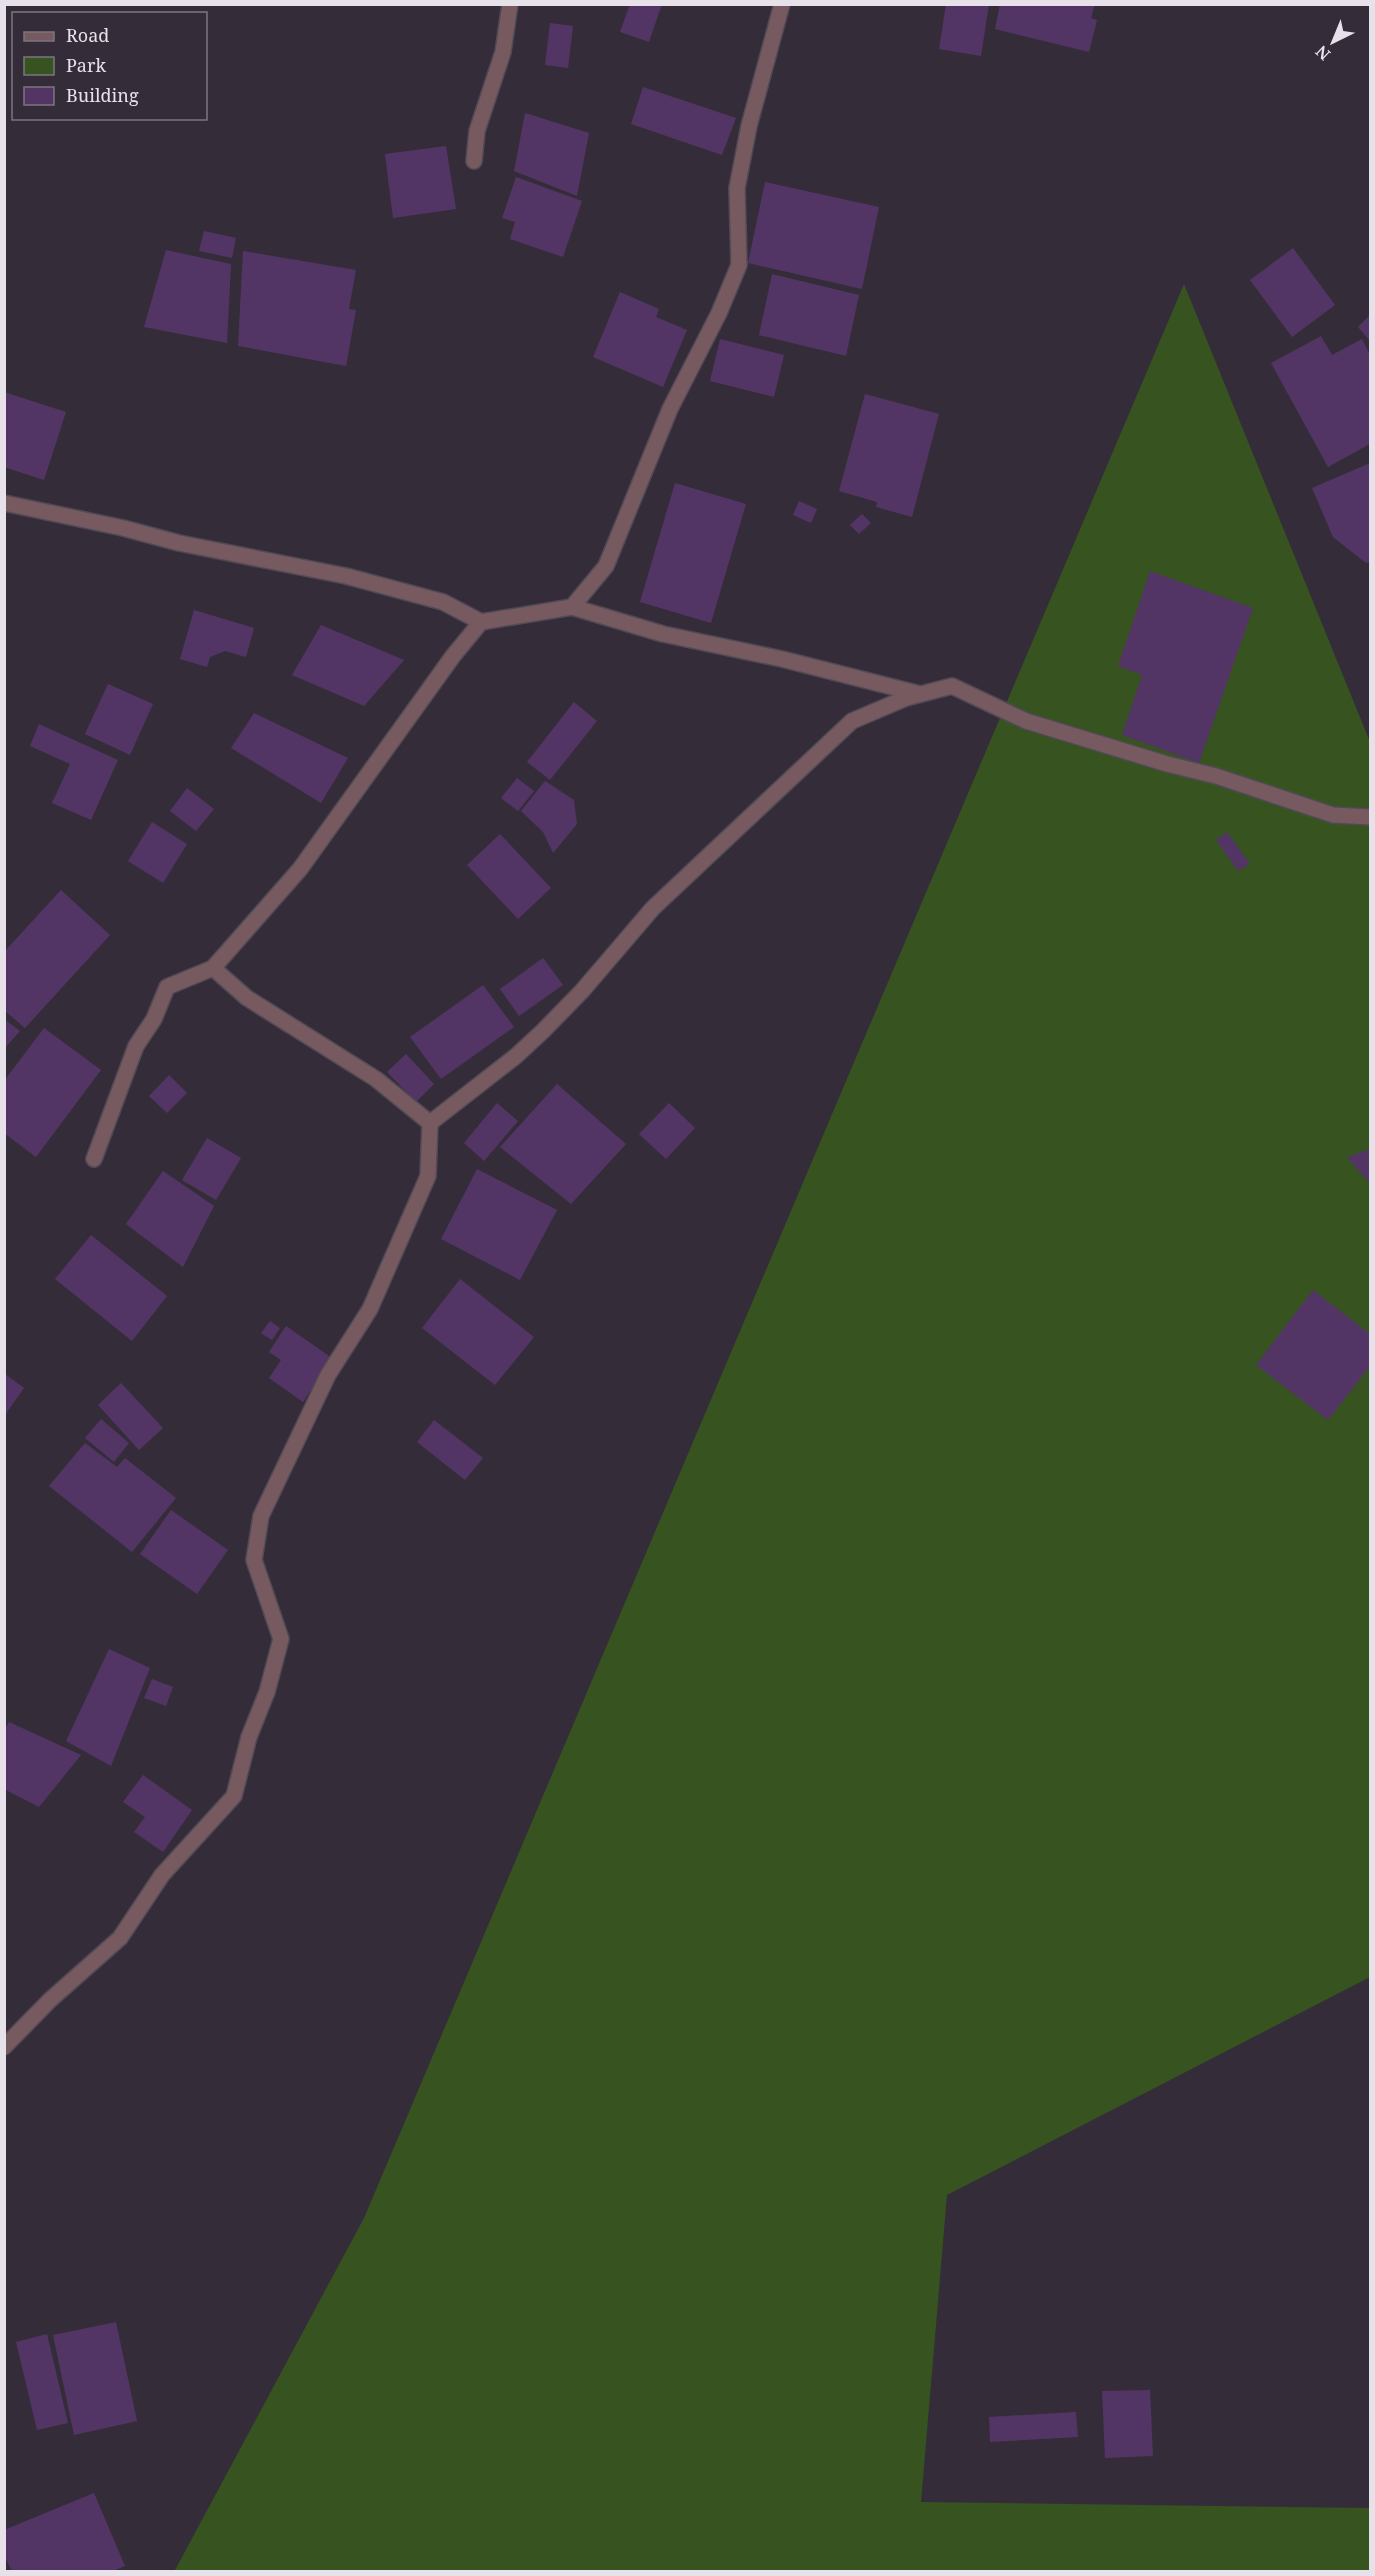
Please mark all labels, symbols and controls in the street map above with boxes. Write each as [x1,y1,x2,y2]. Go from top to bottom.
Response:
legend [12,12,207,120]
north arrow [1303,12,1363,72]
text: Road [66,23,109,47]
text: N [1310,40,1335,65]
text: Park [66,53,106,77]
text: Building [66,83,139,107]

